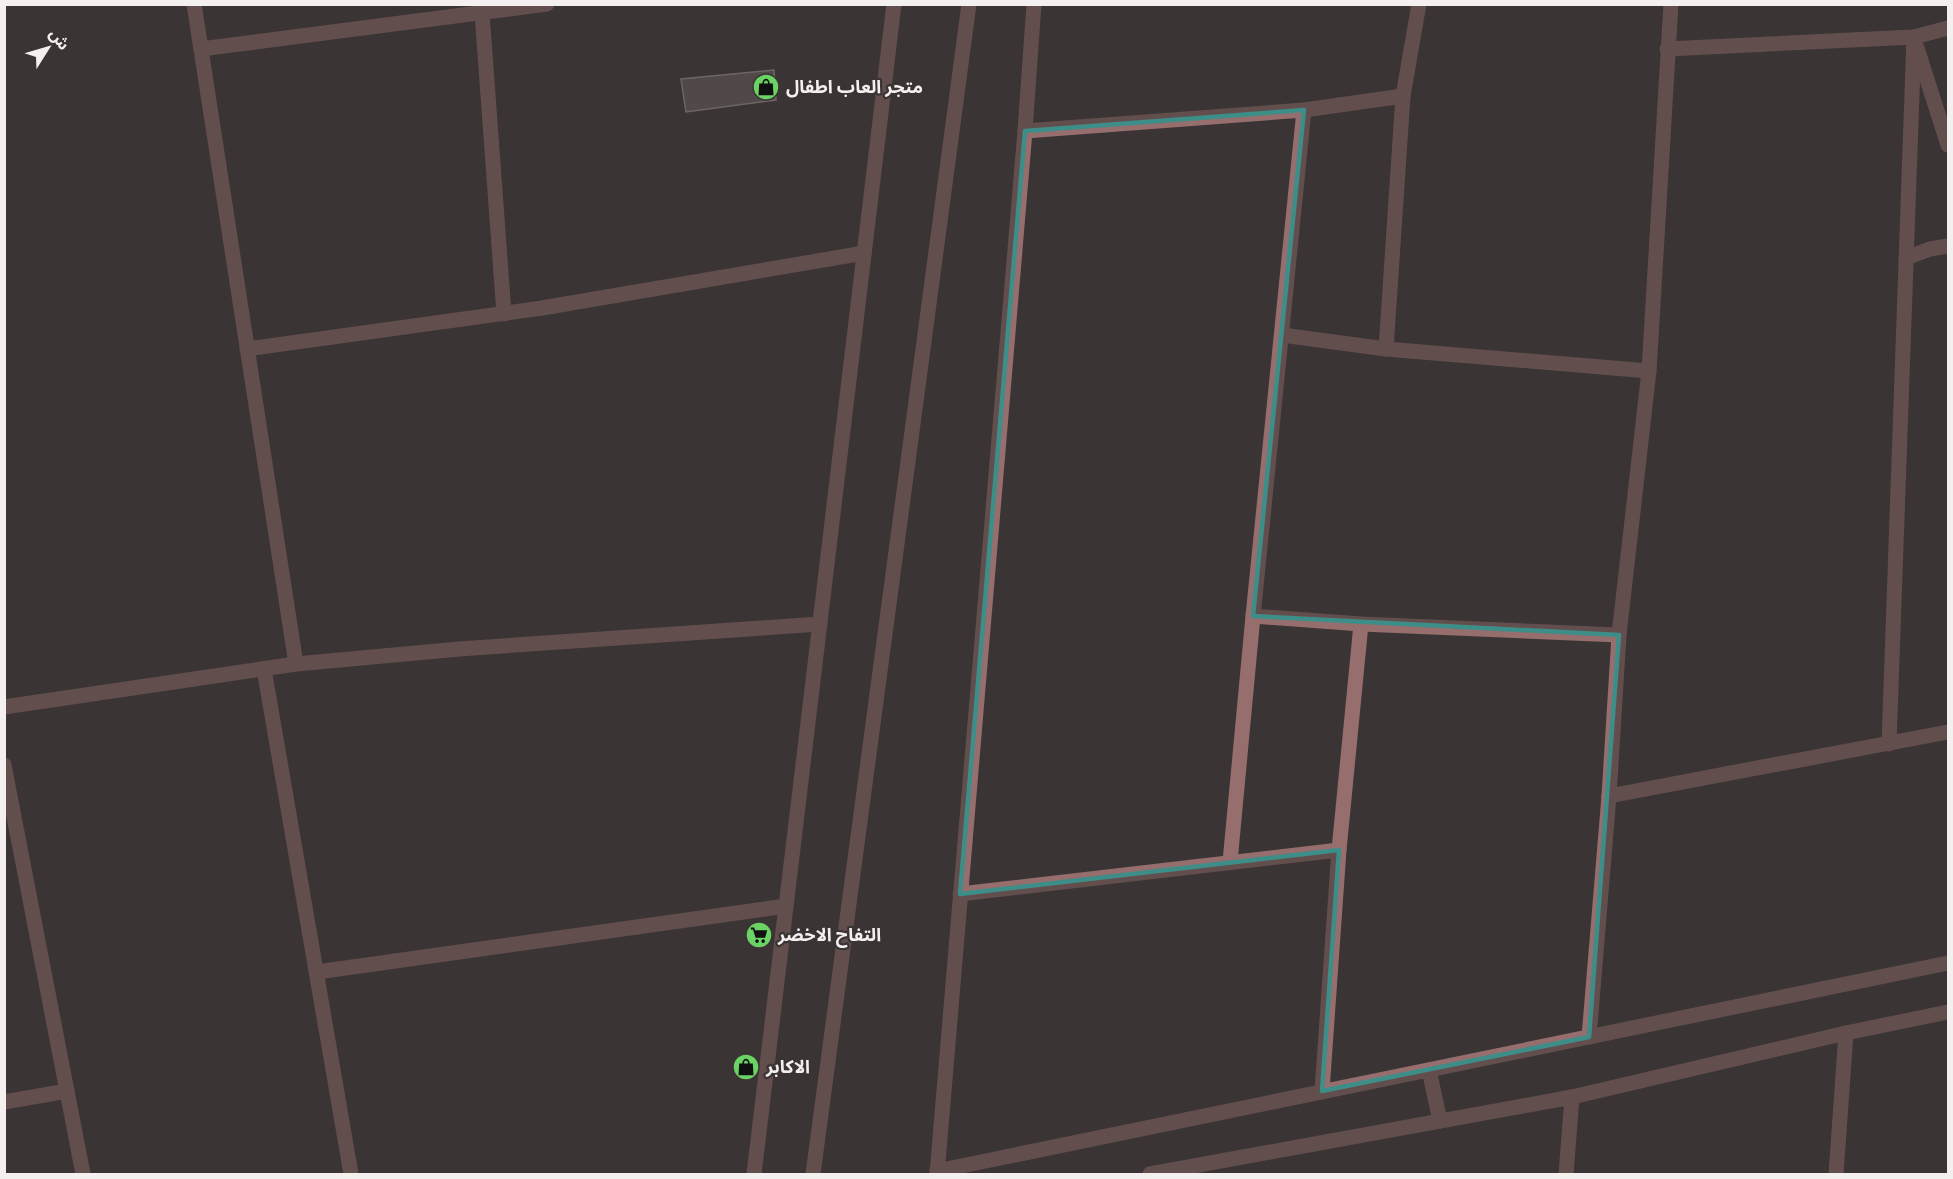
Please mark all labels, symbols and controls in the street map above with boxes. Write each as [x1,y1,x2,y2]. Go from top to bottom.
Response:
north arrow [18,18,78,78]
text: ش [45,25,74,54]
shop icon: متجر العاب اطفال [751,72,781,102]
place label: متجر العاب اطفال [786,76,923,98]
supermarket icon: التفاح الاخضر [744,920,774,950]
place label: التفاح الاخضر [777,924,881,948]
shop icon: الاكابر [731,1052,761,1082]
place label: الاكابر [765,1056,810,1078]

